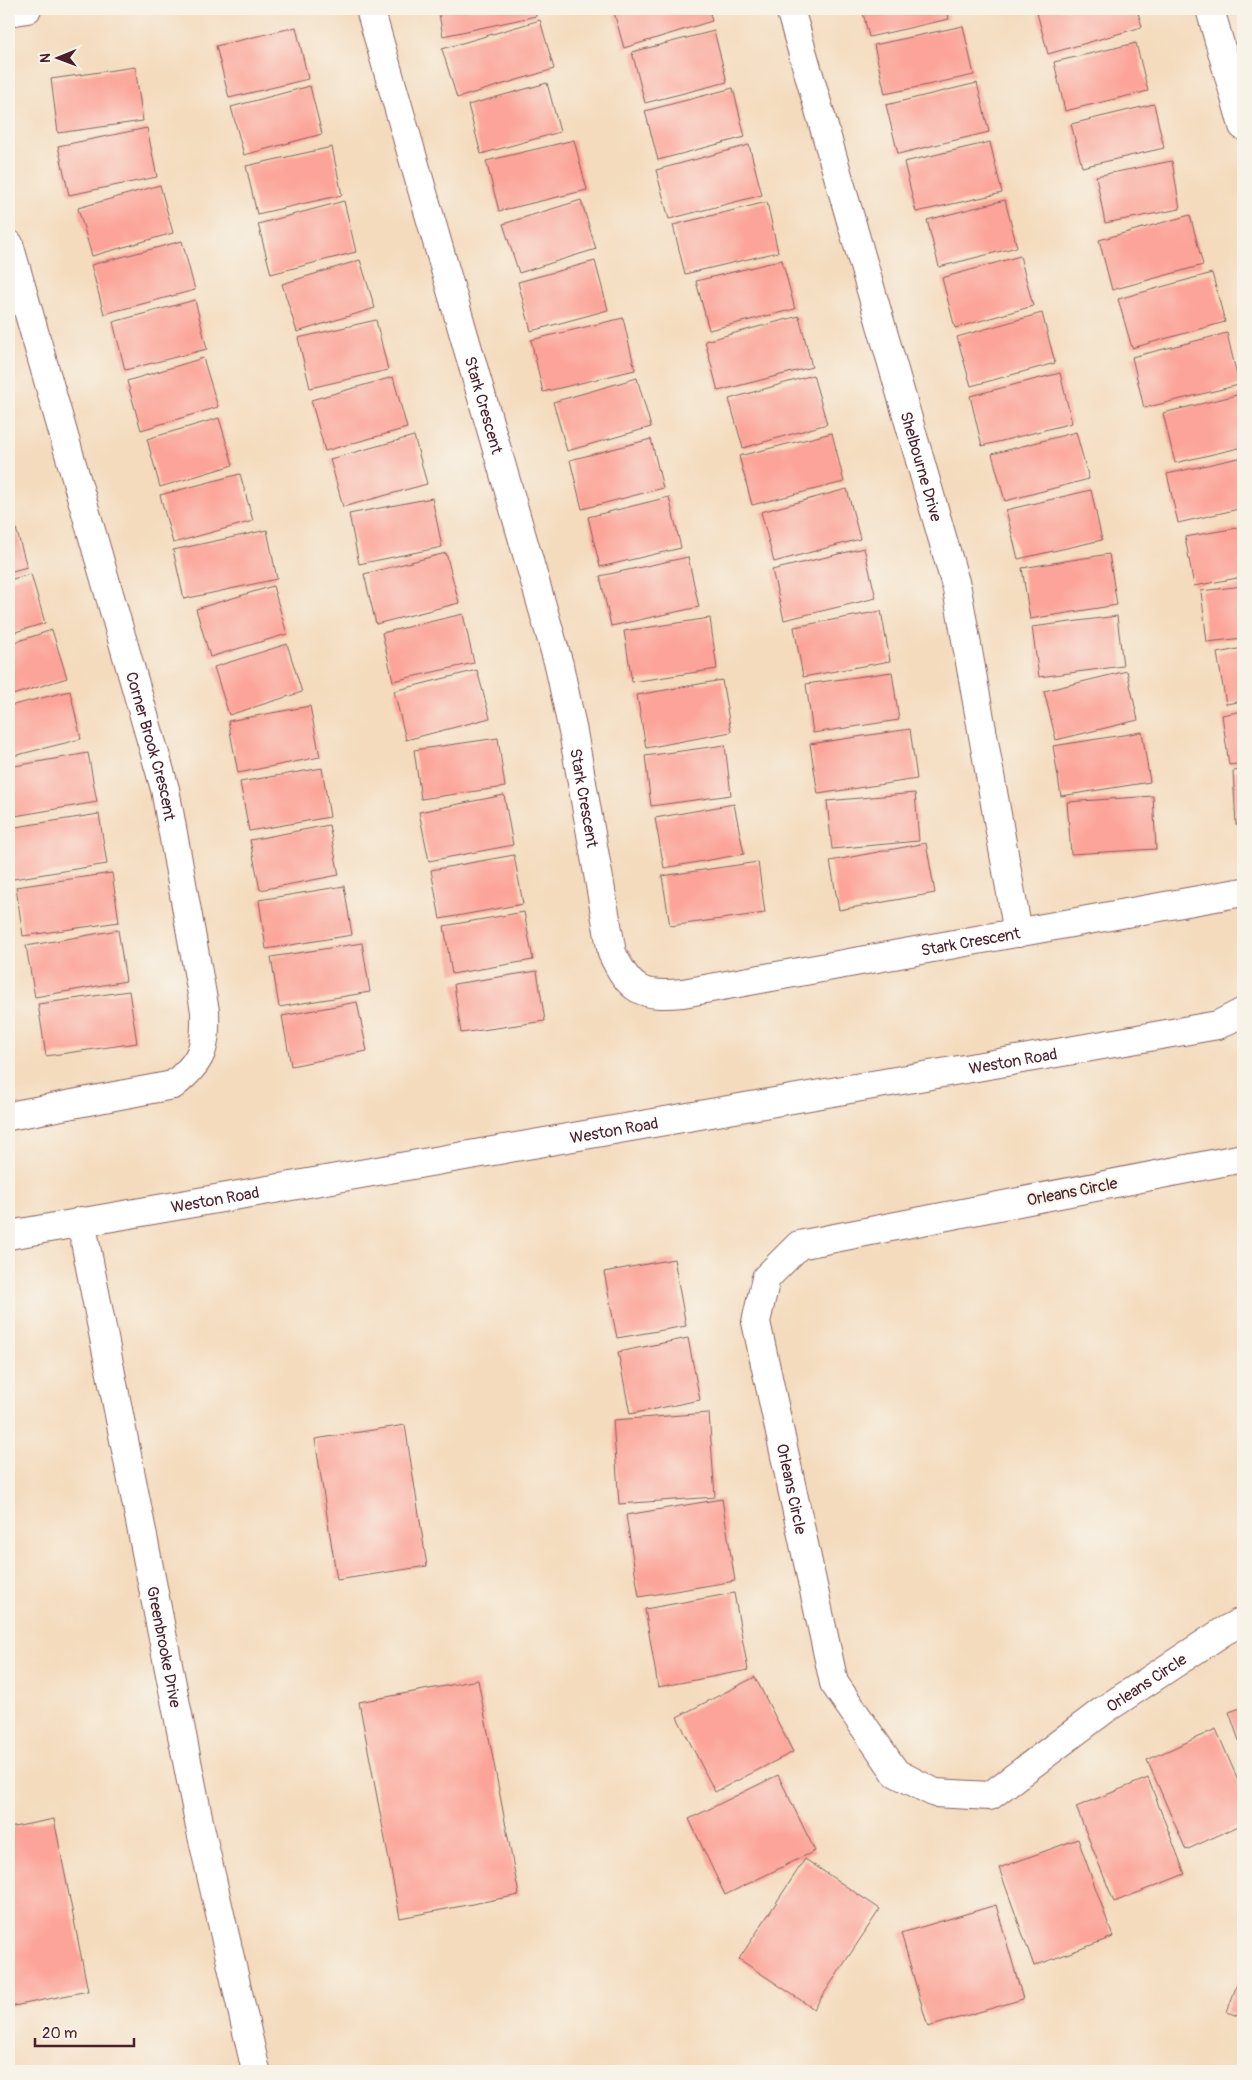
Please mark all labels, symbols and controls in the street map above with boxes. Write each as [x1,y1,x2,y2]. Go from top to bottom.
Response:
north arrow [32,32,82,82]
text: N [37,53,54,63]
street label: Stark Crescent [460,354,507,457]
street label: Shelbourne Drive [895,409,946,524]
street label: Corner Brook Crescent [121,670,180,823]
street label: Stark Crescent [565,747,602,850]
street label: Stark Crescent [919,923,1022,961]
street label: Weston Road [967,1044,1059,1079]
street label: Weston Road [568,1113,660,1148]
street label: Orleans Circle [1025,1173,1119,1211]
street label: Weston Road [169,1183,261,1218]
street label: Orleans Circle [772,1442,811,1536]
street label: Greenbrooke Drive [142,1585,185,1710]
street label: Orleans Circle [1103,1649,1191,1717]
scale bar [35,2015,134,2047]
text: 20 m [42,2024,77,2043]

